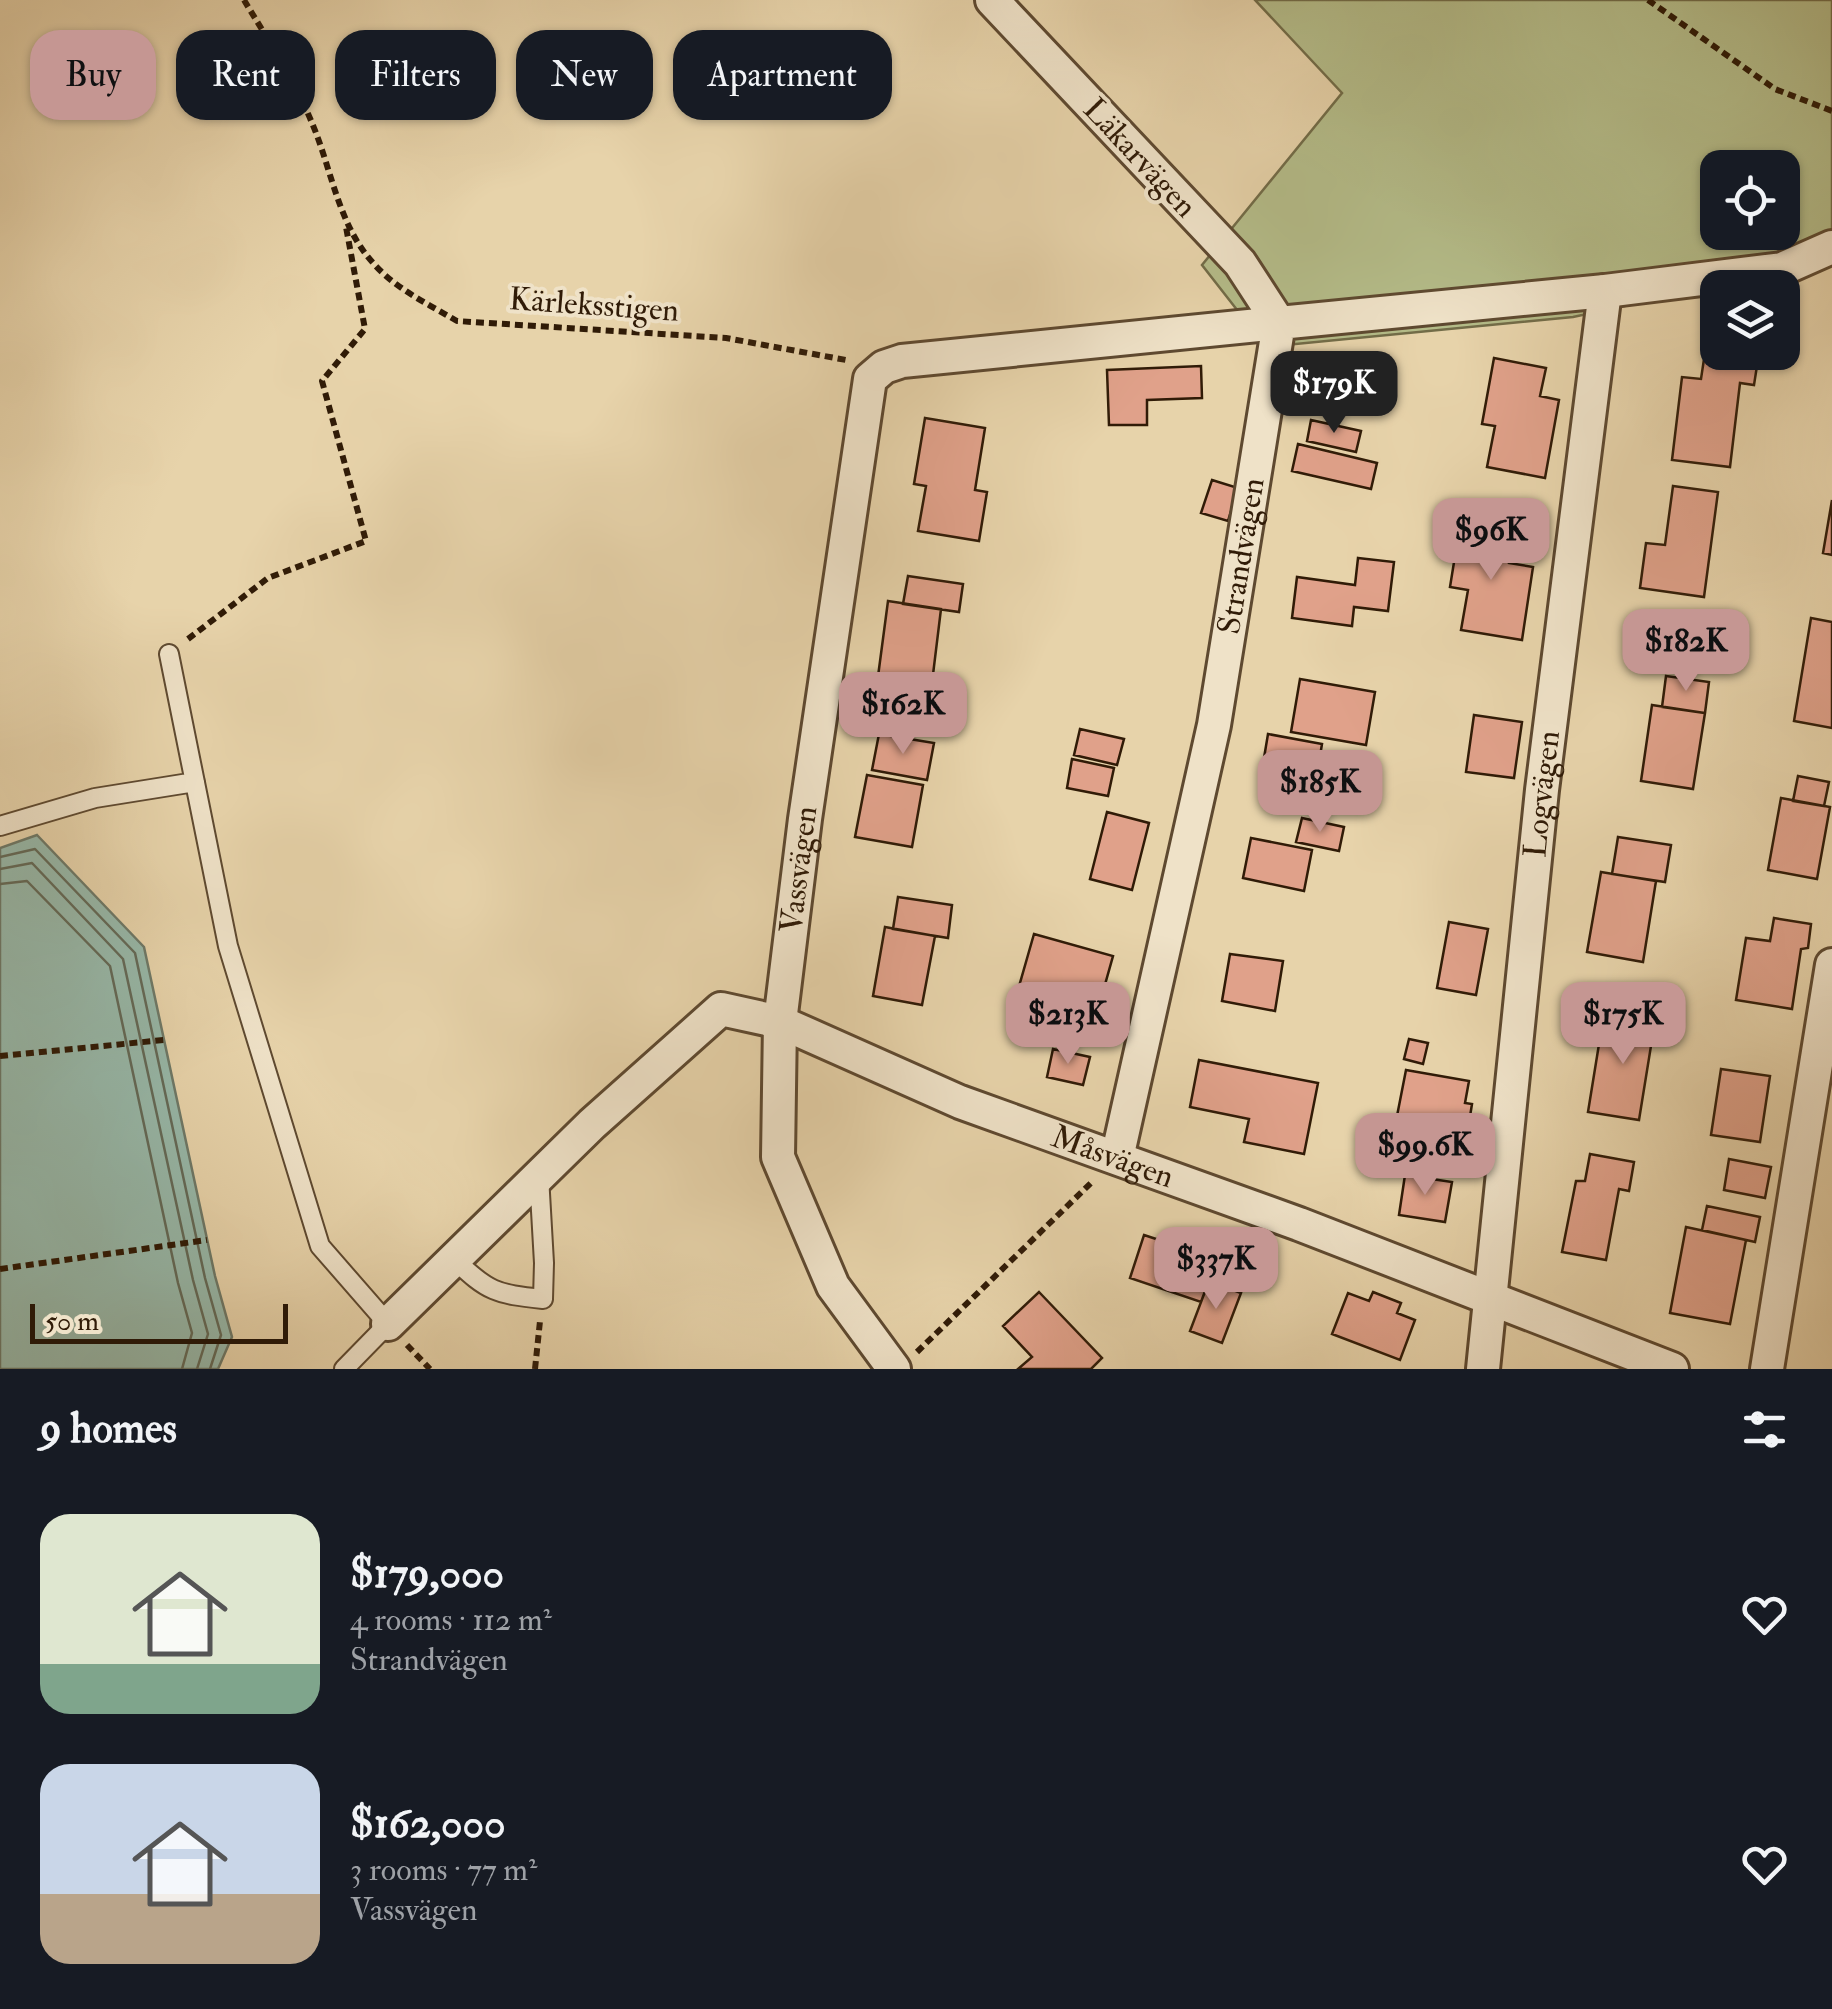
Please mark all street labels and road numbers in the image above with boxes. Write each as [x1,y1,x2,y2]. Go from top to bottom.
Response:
street label: Läkarvägen [1074,90,1206,226]
street label: Kärleksstigen [508,279,680,331]
street label: Strandvägen [1209,475,1274,637]
street label: Logvägen [1515,728,1569,859]
street label: Vassvägen [771,803,827,935]
street label: Måsvägen [1046,1117,1179,1197]

